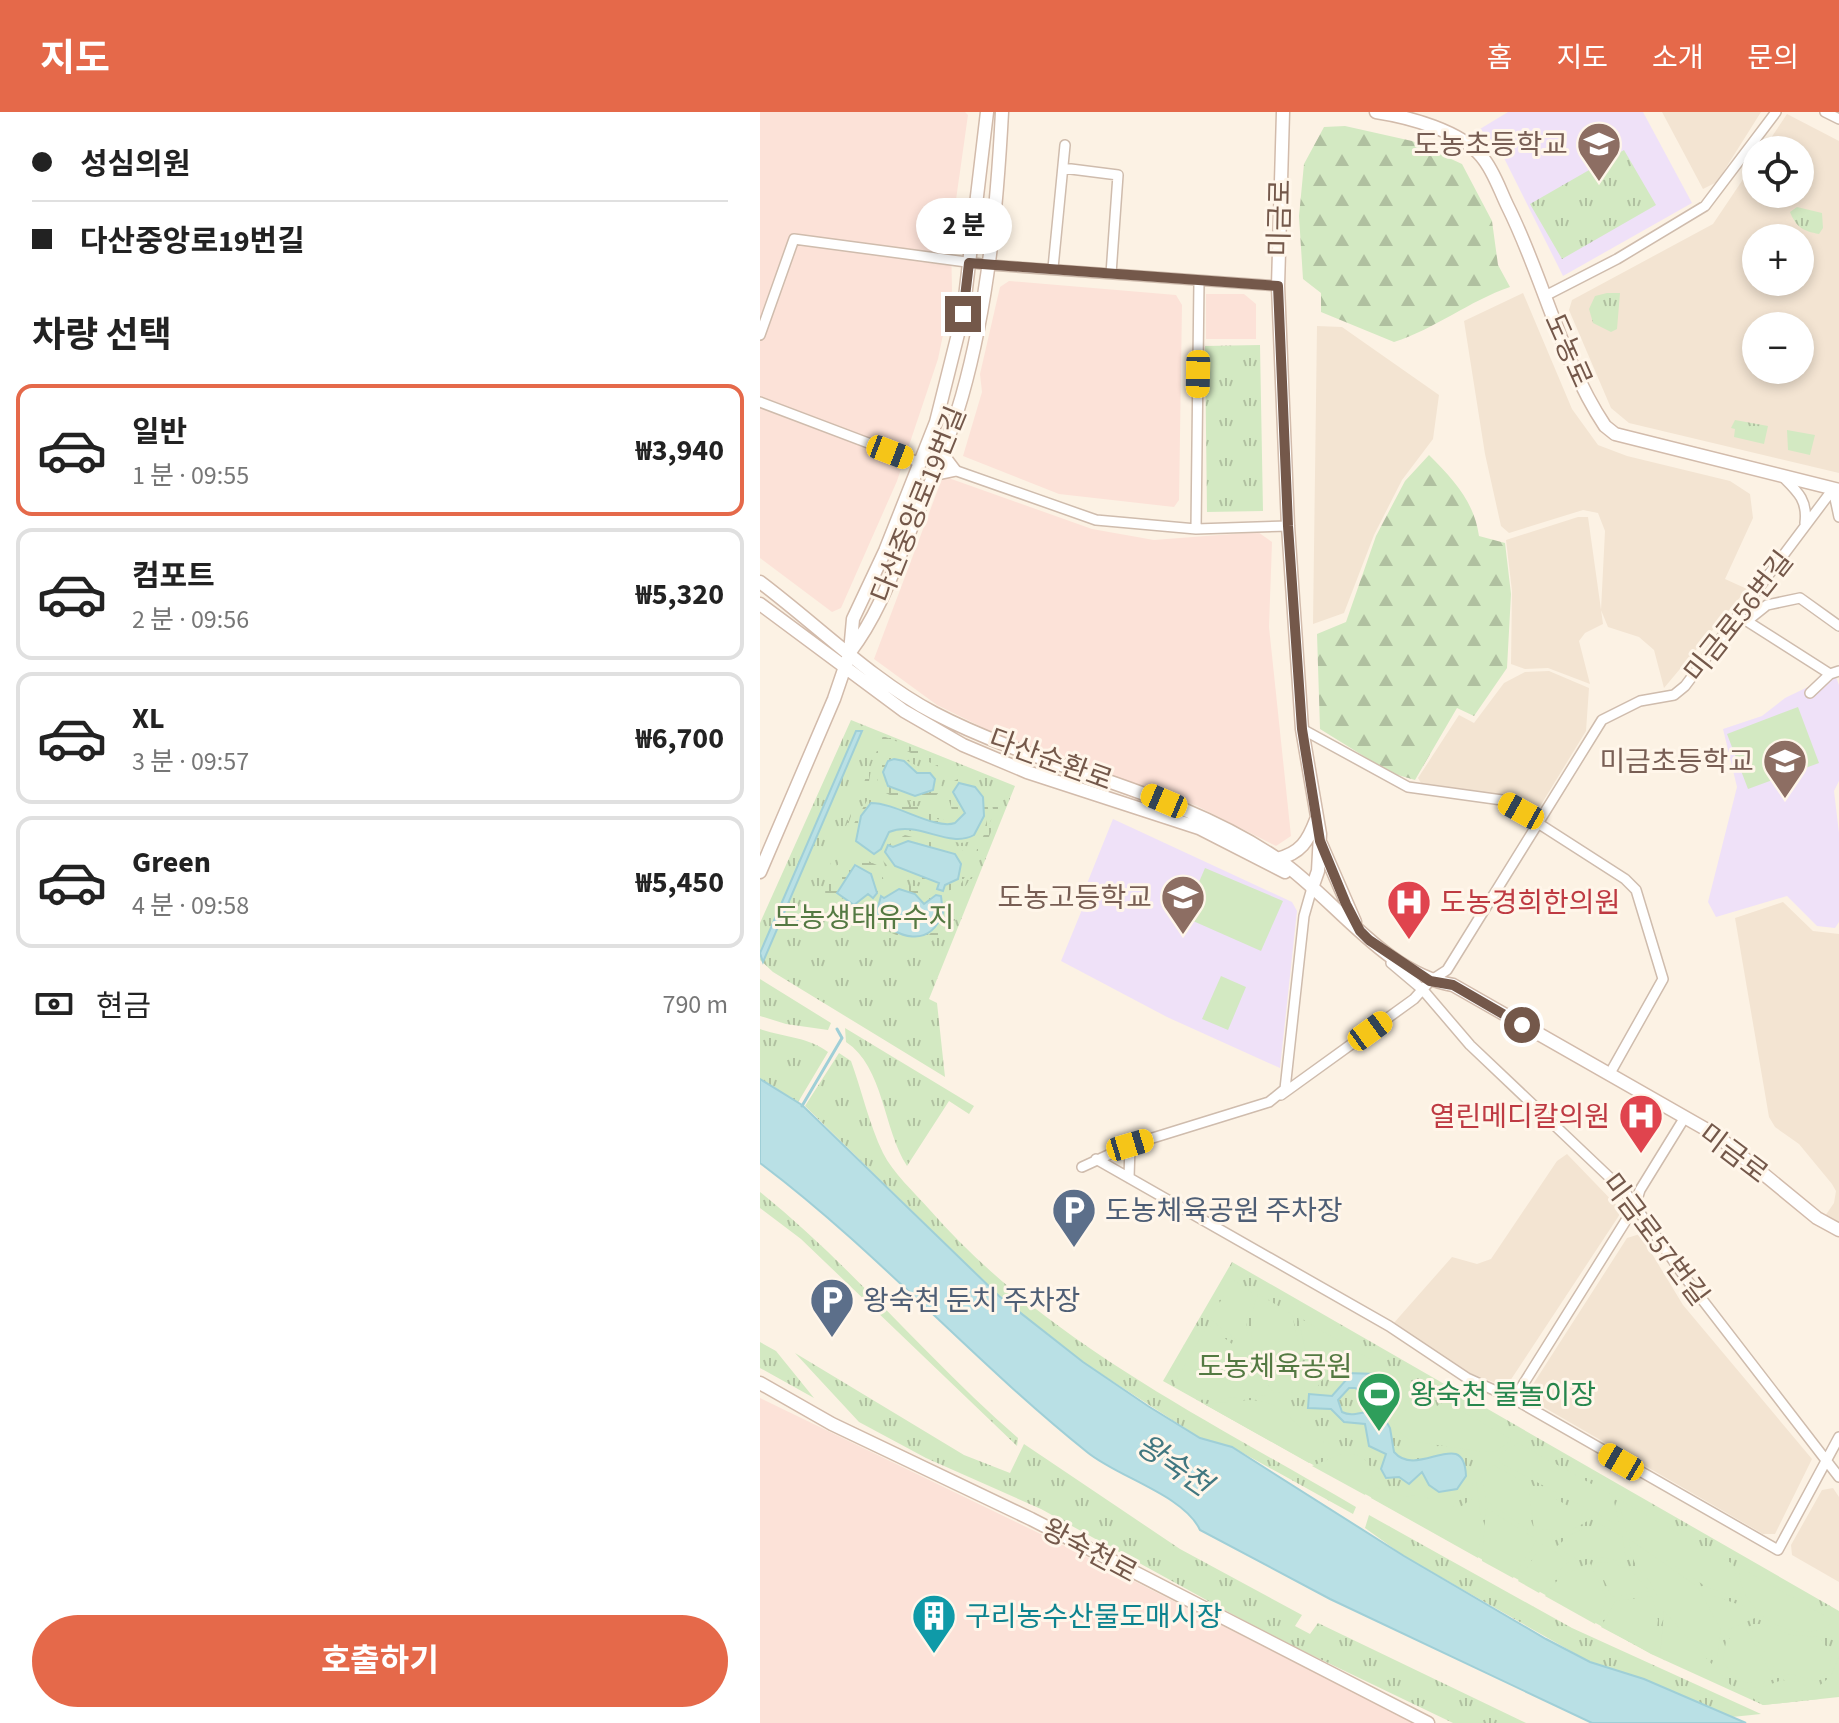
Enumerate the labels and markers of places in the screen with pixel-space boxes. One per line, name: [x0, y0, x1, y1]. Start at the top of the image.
school or university icon: 도농초등학교: [1575, 120, 1623, 183]
place label: 도농초등학교: [1413, 125, 1568, 165]
school or university icon: 미금초등학교: [1761, 737, 1809, 800]
place label: 미금초등학교: [1599, 742, 1754, 782]
school or university icon: 도농고등학교: [1159, 873, 1207, 936]
place label: 도농고등학교: [997, 878, 1152, 918]
hospital icon: 도농경희한의원: [1385, 878, 1433, 941]
place label: 도농경희한의원: [1440, 883, 1620, 923]
hospital icon: 열린메디칼의원: [1617, 1092, 1665, 1155]
place label: 열린메디칼의원: [1430, 1097, 1610, 1137]
parking icon: 도농체육공원 주차장: [1050, 1186, 1098, 1249]
place label: 도농체육공원 주차장: [1105, 1191, 1342, 1231]
parking icon: 왕숙천 둔치 주차장: [808, 1276, 856, 1339]
place label: 왕숙천 둔치 주차장: [863, 1281, 1080, 1321]
sports icon: 왕숙천 물놀이장: [1355, 1370, 1403, 1433]
place label: 왕숙천 물놀이장: [1410, 1375, 1596, 1415]
building icon: 구리농수산물도매시장: [910, 1592, 958, 1655]
place label: 구리농수산물도매시장: [965, 1597, 1223, 1637]

